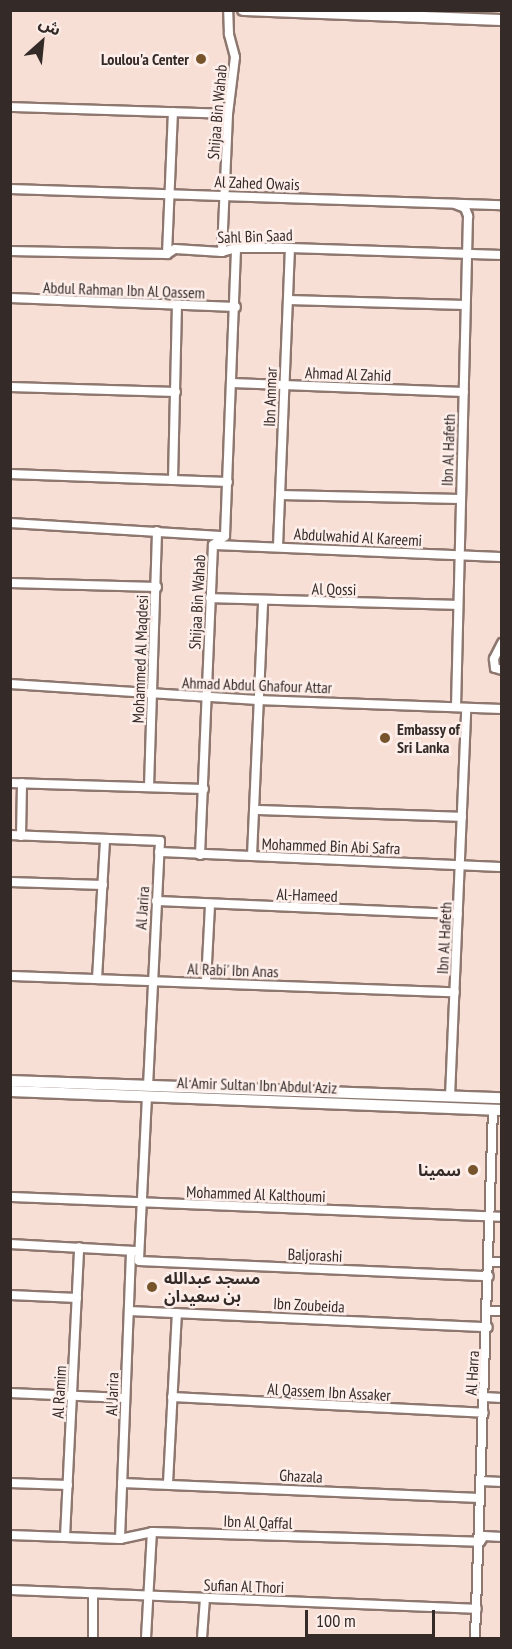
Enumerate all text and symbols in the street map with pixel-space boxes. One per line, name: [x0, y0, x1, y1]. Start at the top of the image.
north arrow: [12, 12, 72, 72]
text: ش: [36, 12, 64, 40]
place label: Loulou'a Center: [101, 49, 189, 69]
marker: Loulou'a Center: [194, 52, 208, 66]
street label: Shijaa Bin Wahab: [203, 64, 231, 160]
street label: Al Zahed Owais: [214, 172, 300, 194]
street label: Sahl Bin Saad: [217, 225, 293, 247]
street label: Abdul Rahman Ibn Al Qassem: [42, 278, 206, 302]
street label: Ahmad Al Zahid: [304, 363, 392, 385]
street label: Ibn Ammar: [259, 367, 281, 427]
street label: Ibn Al Hafeth: [437, 413, 459, 487]
street label: Abdulwahid Al Kareemi: [293, 524, 423, 550]
street label: Shijaa Bin Wahab: [185, 554, 209, 650]
street label: Al Qossi: [311, 579, 357, 599]
street label: Mohammed Al Maqdesi: [128, 594, 152, 724]
street label: Ahmad Abdul Ghafour Attar: [181, 673, 333, 697]
place label: Embassy of Sri Lanka: [397, 719, 460, 757]
marker: Embassy of Sri Lanka: [378, 731, 392, 745]
street label: Mohammed Bin Abi Safra: [261, 834, 401, 858]
street label: Al-Hameed: [276, 884, 338, 906]
street label: Al Jarira: [131, 886, 153, 930]
street label: Ibn Al Hafeth: [433, 901, 455, 975]
street label: Al Rabi' Ibn Anas: [186, 959, 280, 981]
street label: Al Amir Sultan Ibn Abdul Aziz: [176, 1073, 338, 1097]
place label: سمينا: [418, 1160, 461, 1180]
marker: سمينا: [466, 1163, 480, 1177]
street label: Mohammed Al Kalthoumi: [186, 1182, 326, 1206]
street label: Baljorashi: [287, 1244, 343, 1266]
place label: مسجد عبدالله بن سعيدان: [164, 1268, 260, 1306]
marker: مسجد عبدالله بن سعيدان: [145, 1280, 159, 1294]
street label: Ibn Zoubeida: [273, 1294, 345, 1316]
street label: Al Harra: [461, 1350, 483, 1396]
street label: Al Ramim: [48, 1365, 70, 1419]
street label: Al Jarira: [102, 1372, 122, 1416]
street label: Al Qassem Ibn Assaker: [267, 1379, 391, 1405]
street label: Ghazala: [279, 1465, 323, 1487]
street label: Ibn Al Qaffal: [223, 1511, 293, 1533]
street label: Sufian Al Thori: [203, 1575, 285, 1597]
scale bar: [308, 1598, 438, 1636]
text: 100 m: [316, 1609, 356, 1632]

